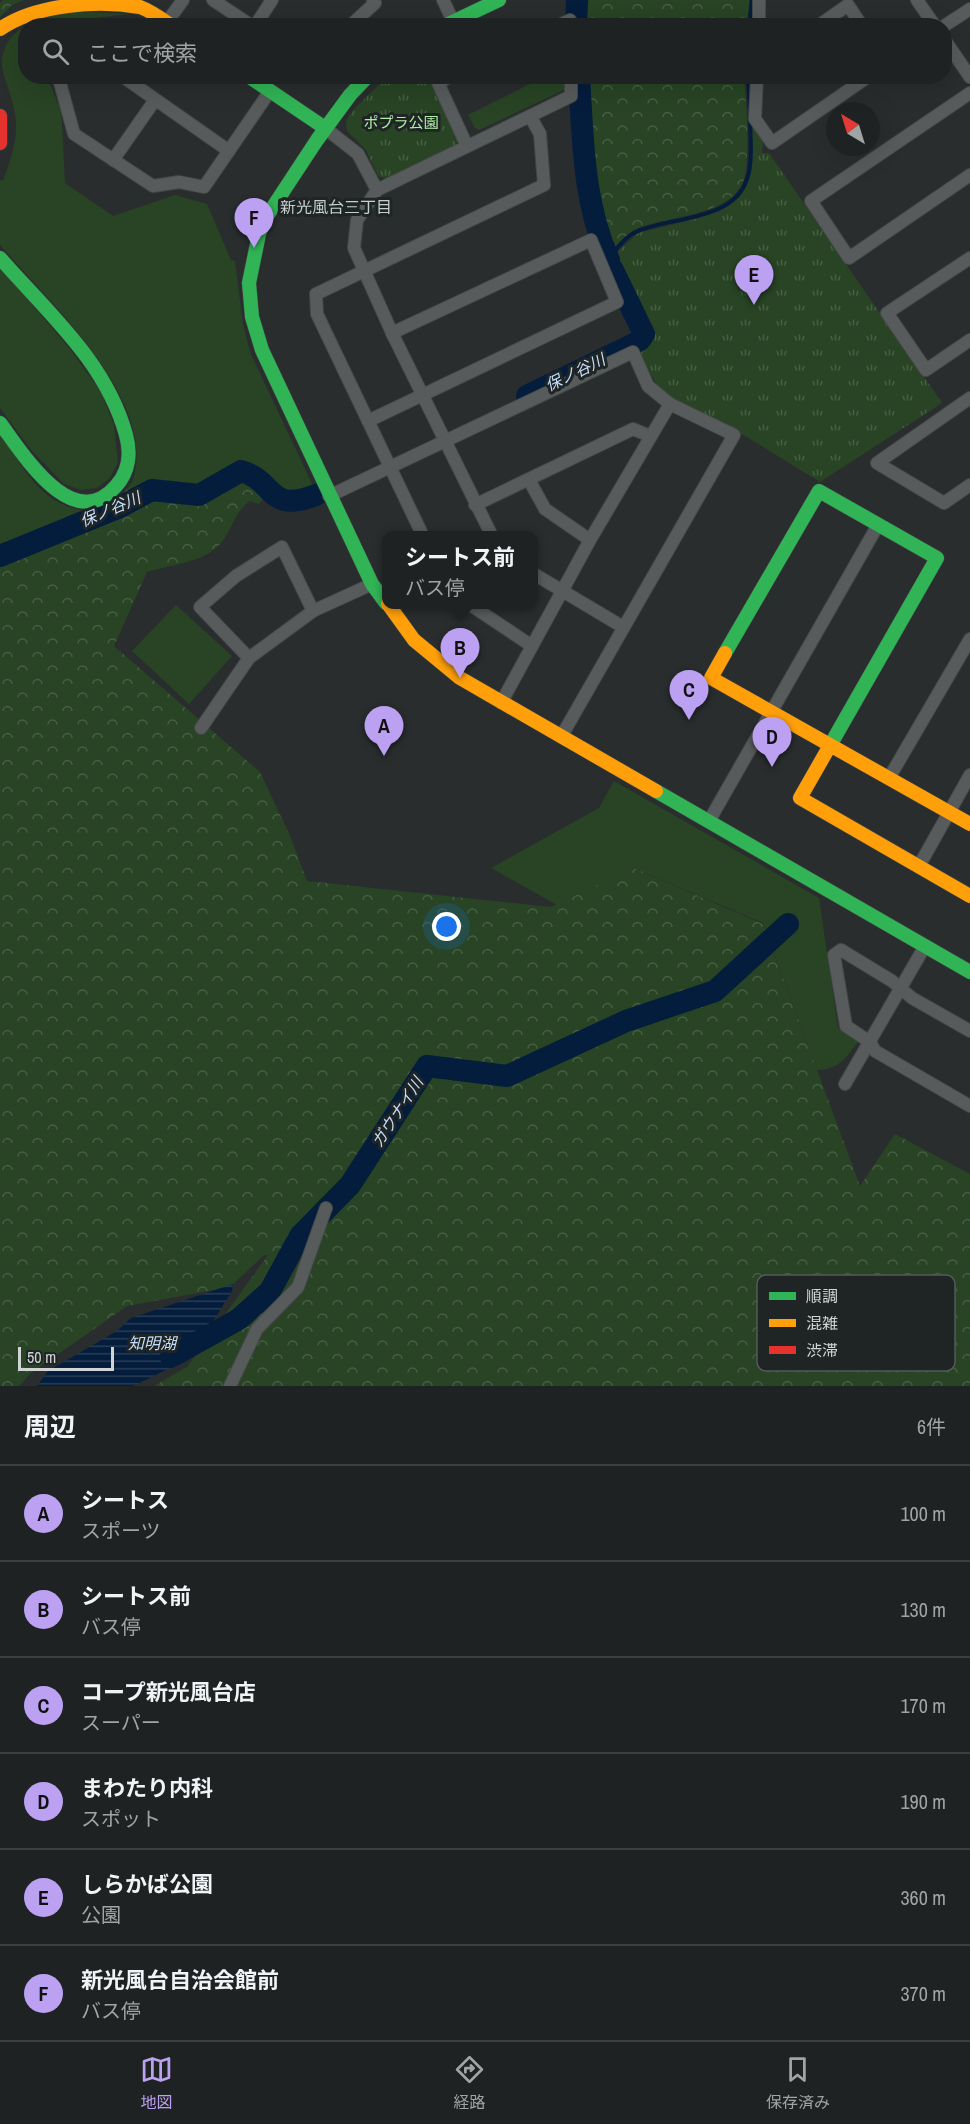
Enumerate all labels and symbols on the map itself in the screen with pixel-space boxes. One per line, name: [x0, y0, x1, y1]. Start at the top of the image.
north arrow: [826, 102, 880, 156]
park label: ポプラ公園: [363, 112, 439, 133]
district label: 新光風台三丁目: [280, 196, 392, 218]
pin: F: [234, 198, 274, 248]
pin: E: [734, 256, 774, 305]
water label: 保ノ谷川: [541, 347, 610, 396]
water label: 保ノ谷川: [76, 486, 146, 532]
pin: B: [440, 628, 480, 678]
pin: C: [670, 670, 708, 720]
pin: A: [364, 706, 404, 756]
pin: D: [752, 718, 792, 767]
your location: [432, 912, 461, 941]
water label: ガウナイ川: [366, 1071, 429, 1152]
legend: [757, 1275, 955, 1371]
text: 順調: [806, 1285, 838, 1307]
text: 混雑: [806, 1312, 838, 1334]
water label: 知明湖: [128, 1332, 179, 1354]
text: 渋滞: [806, 1339, 838, 1361]
scale bar: [18, 1344, 114, 1372]

